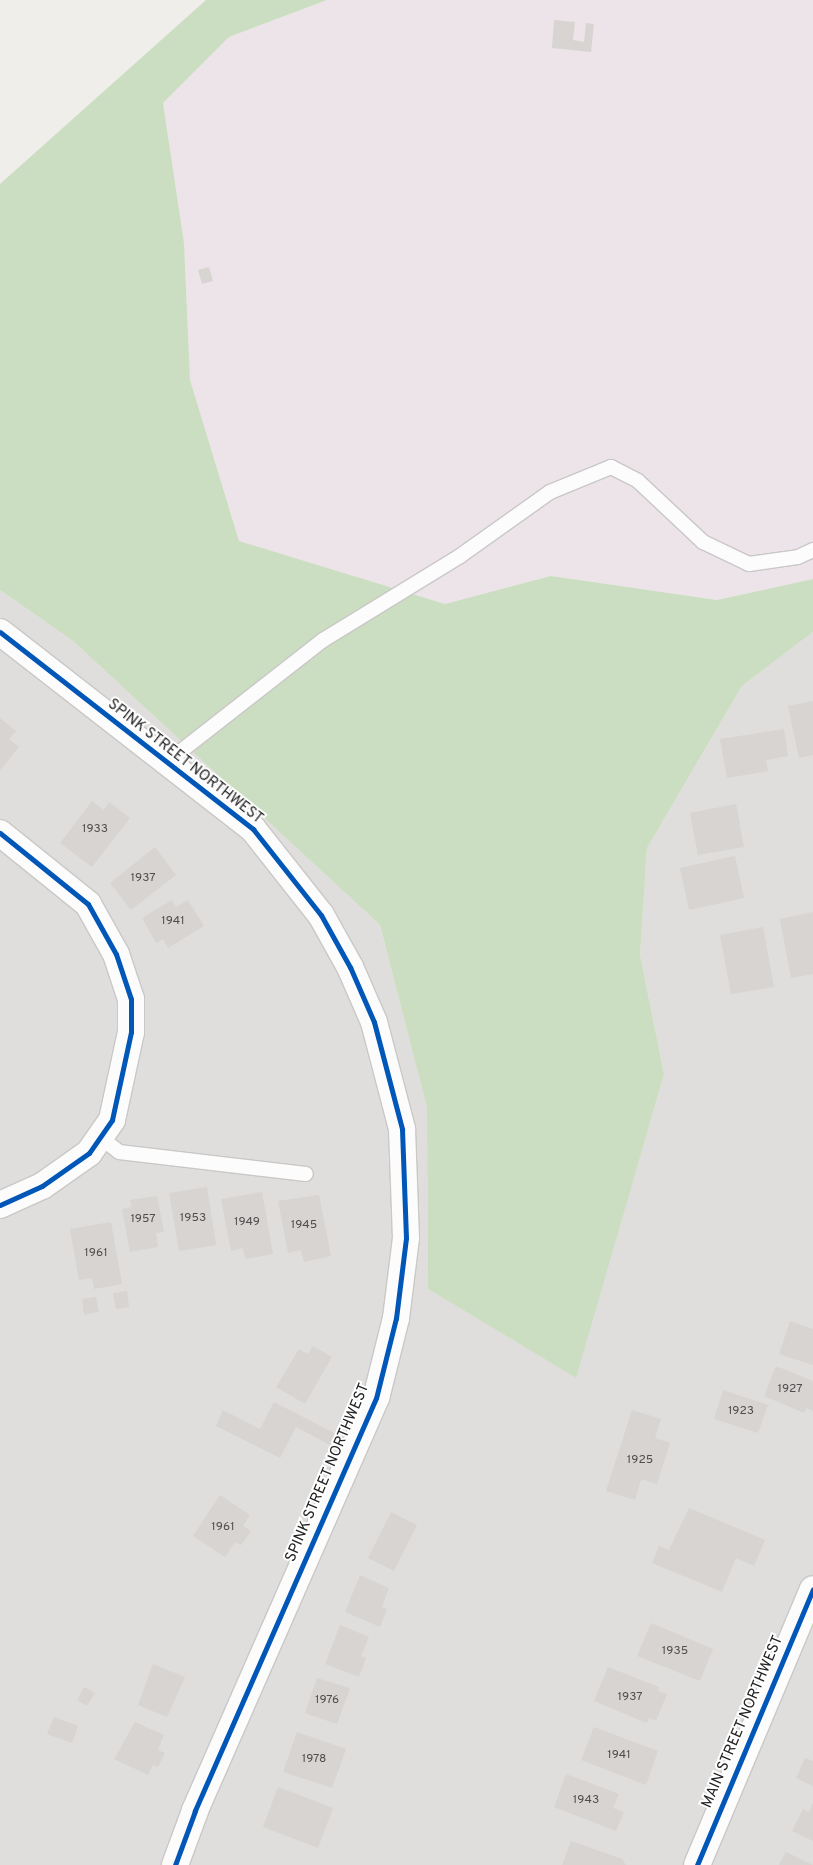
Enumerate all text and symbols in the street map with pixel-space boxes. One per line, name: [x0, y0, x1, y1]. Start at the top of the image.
street label: SPINK STREET NORTHWEST: [103, 696, 267, 828]
house number: 1933: [82, 823, 108, 837]
house number: 1937: [130, 872, 156, 886]
house number: 1941: [161, 915, 185, 929]
house number: 1953: [180, 1212, 206, 1226]
house number: 1957: [130, 1213, 156, 1227]
house number: 1949: [234, 1216, 260, 1230]
house number: 1945: [291, 1219, 317, 1233]
house number: 1961: [84, 1247, 108, 1261]
street label: SPINK STREET NORTHWEST: [282, 1381, 374, 1565]
house number: 1927: [777, 1383, 803, 1397]
house number: 1923: [728, 1405, 754, 1419]
house number: 1925: [627, 1454, 653, 1468]
house number: 1961: [211, 1521, 235, 1535]
street label: MAIN STREET NORTHWEST: [698, 1633, 788, 1811]
house number: 1935: [662, 1645, 688, 1659]
house number: 1937: [617, 1691, 643, 1705]
house number: 1976: [315, 1694, 339, 1708]
house number: 1941: [607, 1749, 631, 1763]
house number: 1978: [302, 1753, 326, 1767]
house number: 1943: [573, 1794, 599, 1808]

